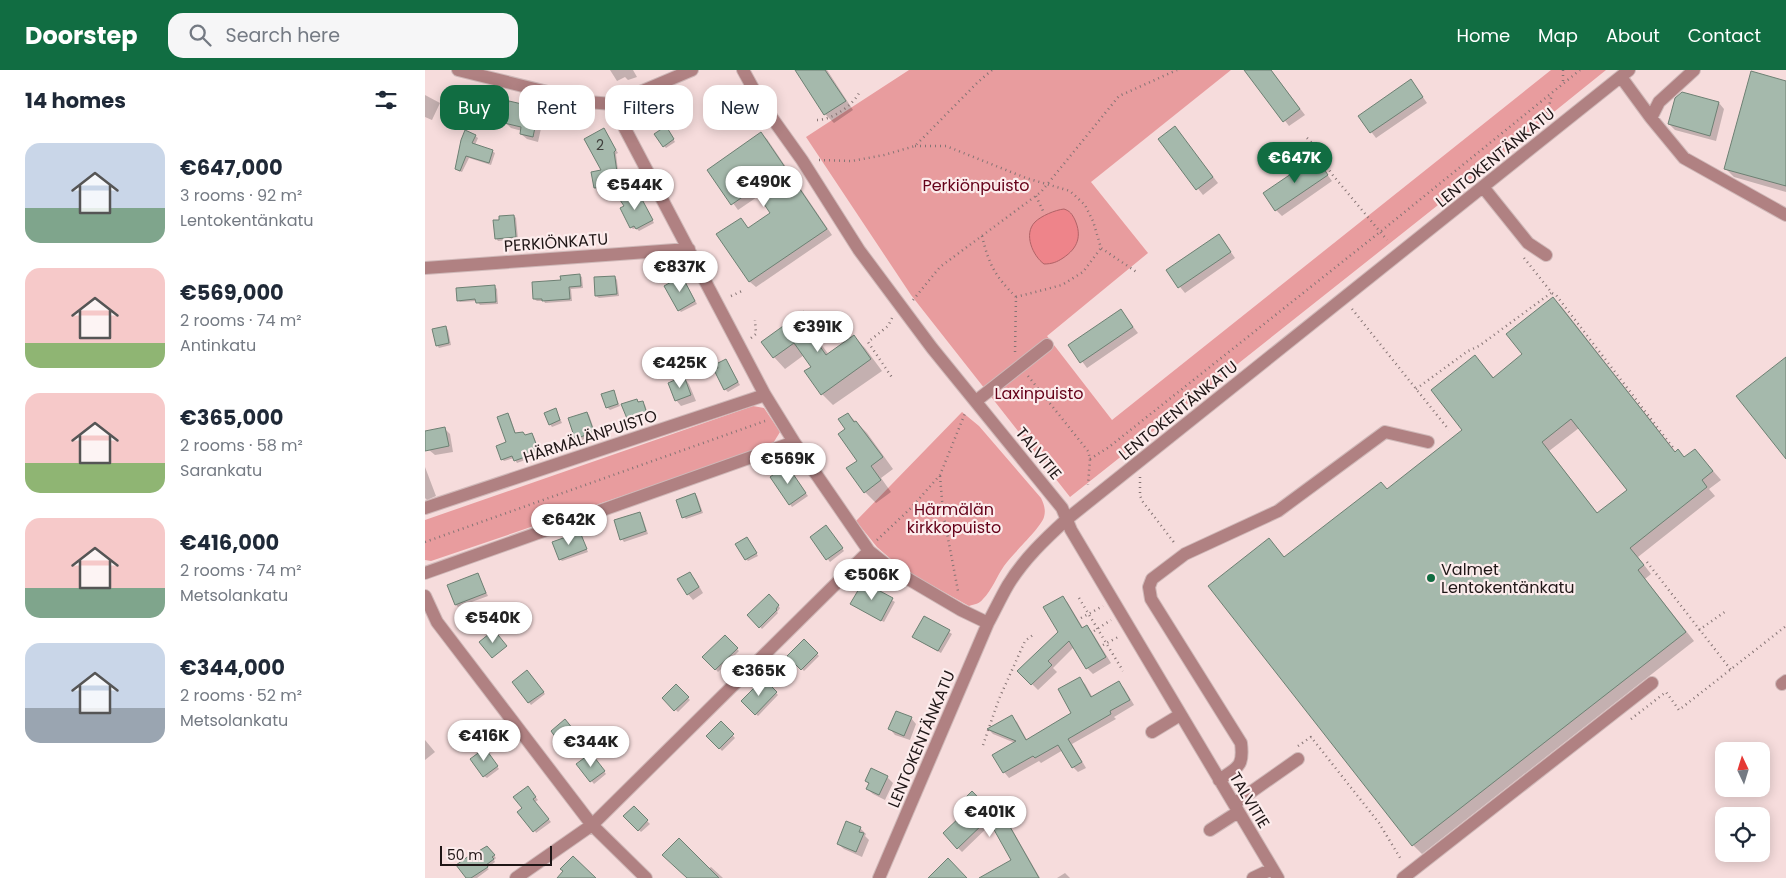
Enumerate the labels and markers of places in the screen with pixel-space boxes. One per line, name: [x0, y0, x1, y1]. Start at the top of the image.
pin: €647K: [1260, 142, 1330, 184]
pin: €490K: [729, 166, 799, 208]
pin: €544K: [600, 168, 670, 211]
pin: €837K: [645, 250, 715, 293]
pin: €391K: [783, 310, 853, 353]
pin: €425K: [645, 346, 715, 389]
pin: €569K: [753, 442, 823, 485]
pin: €642K: [534, 504, 604, 546]
pin: €506K: [837, 558, 907, 601]
place label: Valmet Lentokentänkatu: [1441, 558, 1575, 599]
marker: Valmet Lentokentänkatu: [1425, 572, 1437, 584]
pin: €540K: [458, 602, 528, 644]
pin: €365K: [724, 654, 794, 697]
pin: €416K: [449, 720, 519, 762]
pin: €344K: [556, 726, 626, 768]
pin: €401K: [955, 796, 1025, 838]

